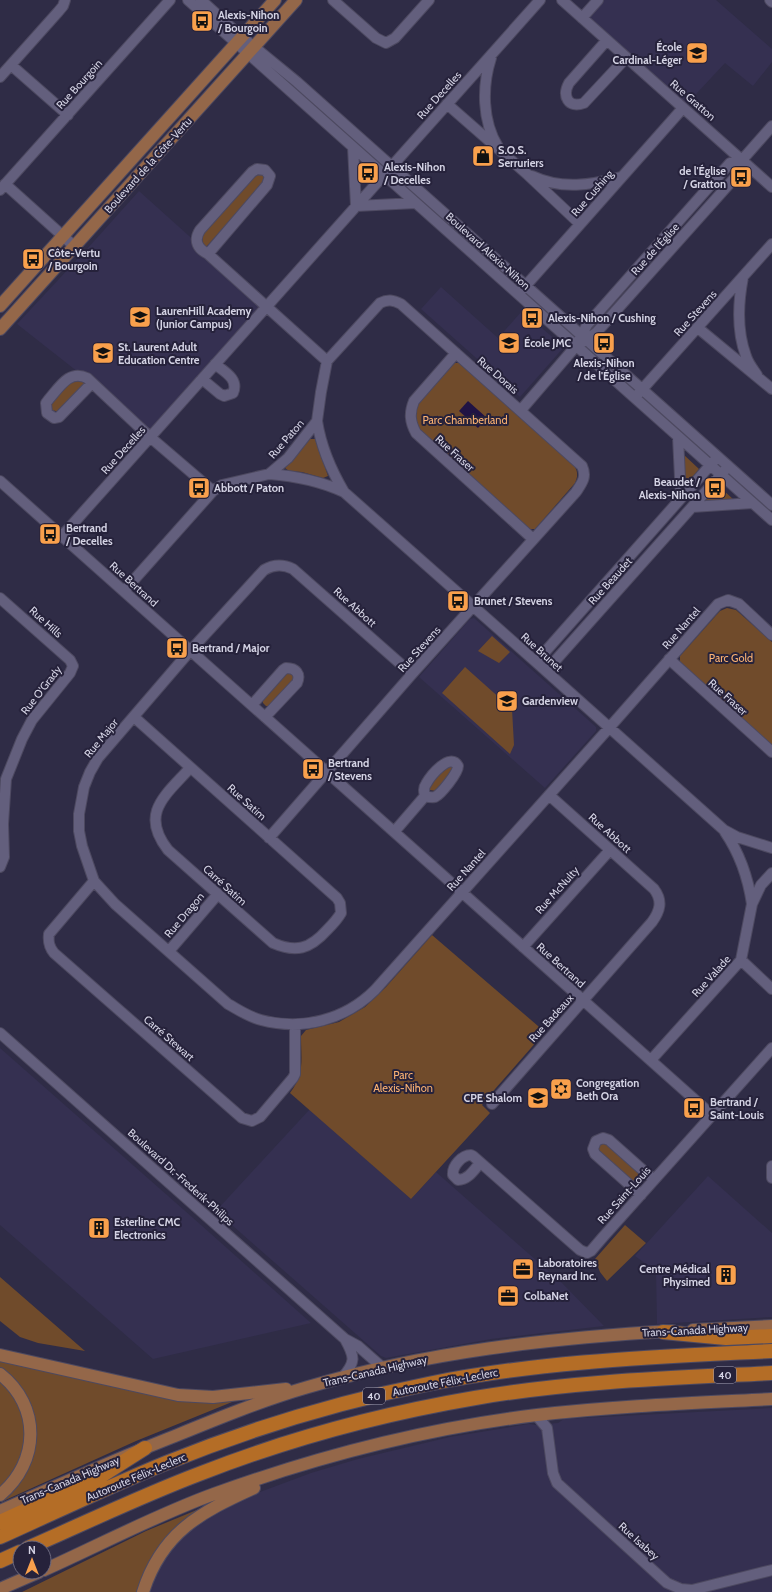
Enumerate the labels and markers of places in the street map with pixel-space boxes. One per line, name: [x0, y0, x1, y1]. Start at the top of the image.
bus stop icon: Alexis-Nihon / Bourgoin: [189, 8, 215, 34]
place label: Alexis-Nihon / Bourgoin: [217, 8, 279, 35]
place label: École Cardinal-Léger: [612, 40, 682, 67]
school or university icon: École Cardinal-Léger: [684, 40, 710, 66]
shop icon: S.O.S. Serruriers: [470, 143, 496, 169]
place label: S.O.S. Serruriers: [498, 143, 544, 170]
bus stop icon: Alexis-Nihon / Decelles: [355, 160, 381, 186]
place label: Alexis-Nihon / Decelles: [383, 160, 445, 187]
place label: de l'Église / Gratton: [679, 164, 726, 191]
bus stop icon: de l'Église / Gratton: [728, 164, 754, 190]
bus stop icon: Côte-Vertu / Bourgoin: [20, 246, 46, 272]
place label: Côte-Vertu / Bourgoin: [47, 246, 100, 273]
school or university icon: LaurenHill Academy (Junior Campus): [127, 304, 153, 330]
place label: LaurenHill Academy (Junior Campus): [156, 304, 251, 331]
bus stop icon: Alexis-Nihon / Cushing: [519, 305, 545, 331]
place label: Alexis-Nihon / Cushing: [548, 311, 656, 325]
school or university icon: École JMC: [496, 330, 522, 356]
bus stop icon: Alexis-Nihon / de l'Église: [591, 330, 617, 356]
place label: École JMC: [524, 336, 571, 350]
school or university icon: St. Laurent Adult Education Centre: [90, 340, 116, 366]
place label: St. Laurent Adult Education Centre: [118, 340, 200, 367]
place label: Alexis-Nihon / de l'Église: [573, 356, 635, 383]
bus stop icon: Abbott / Paton: [186, 475, 212, 501]
place label: Beaudet / Alexis-Nihon: [639, 475, 701, 502]
bus stop icon: Beaudet / Alexis-Nihon: [702, 475, 728, 501]
place label: Abbott / Paton: [214, 481, 284, 495]
bus stop icon: Bertrand / Decelles: [37, 521, 63, 547]
place label: Bertrand / Decelles: [65, 521, 113, 548]
bus stop icon: Brunet / Stevens: [445, 588, 471, 614]
place label: Brunet / Stevens: [474, 594, 553, 608]
bus stop icon: Bertrand / Major: [164, 635, 190, 661]
place label: Bertrand / Major: [192, 641, 270, 655]
school or university icon: Gardenview: [494, 688, 520, 714]
place label: Gardenview: [522, 694, 578, 708]
bus stop icon: Bertrand / Stevens: [300, 756, 326, 782]
place label: Bertrand / Stevens: [327, 756, 372, 783]
synagogue icon: Congregation Beth Ora: [548, 1076, 574, 1102]
place label: Congregation Beth Ora: [576, 1076, 639, 1103]
school or university icon: CPE Shalom: [525, 1085, 551, 1111]
place label: CPE Shalom: [464, 1091, 522, 1105]
bus stop icon: Bertrand / Saint-Louis: [681, 1095, 707, 1121]
place label: Bertrand / Saint-Louis: [710, 1095, 764, 1122]
building icon: Esterline CMC Electronics: [86, 1215, 112, 1241]
place label: Esterline CMC Electronics: [114, 1215, 181, 1242]
office icon: Laboratoires Reynard Inc.: [510, 1256, 536, 1282]
place label: Laboratoires Reynard Inc.: [538, 1256, 597, 1283]
place label: Centre Médical Physimed: [639, 1262, 710, 1289]
building icon: Centre Médical Physimed: [713, 1262, 739, 1288]
office icon: ColbaNet: [495, 1283, 521, 1309]
place label: ColbaNet: [524, 1289, 569, 1303]

